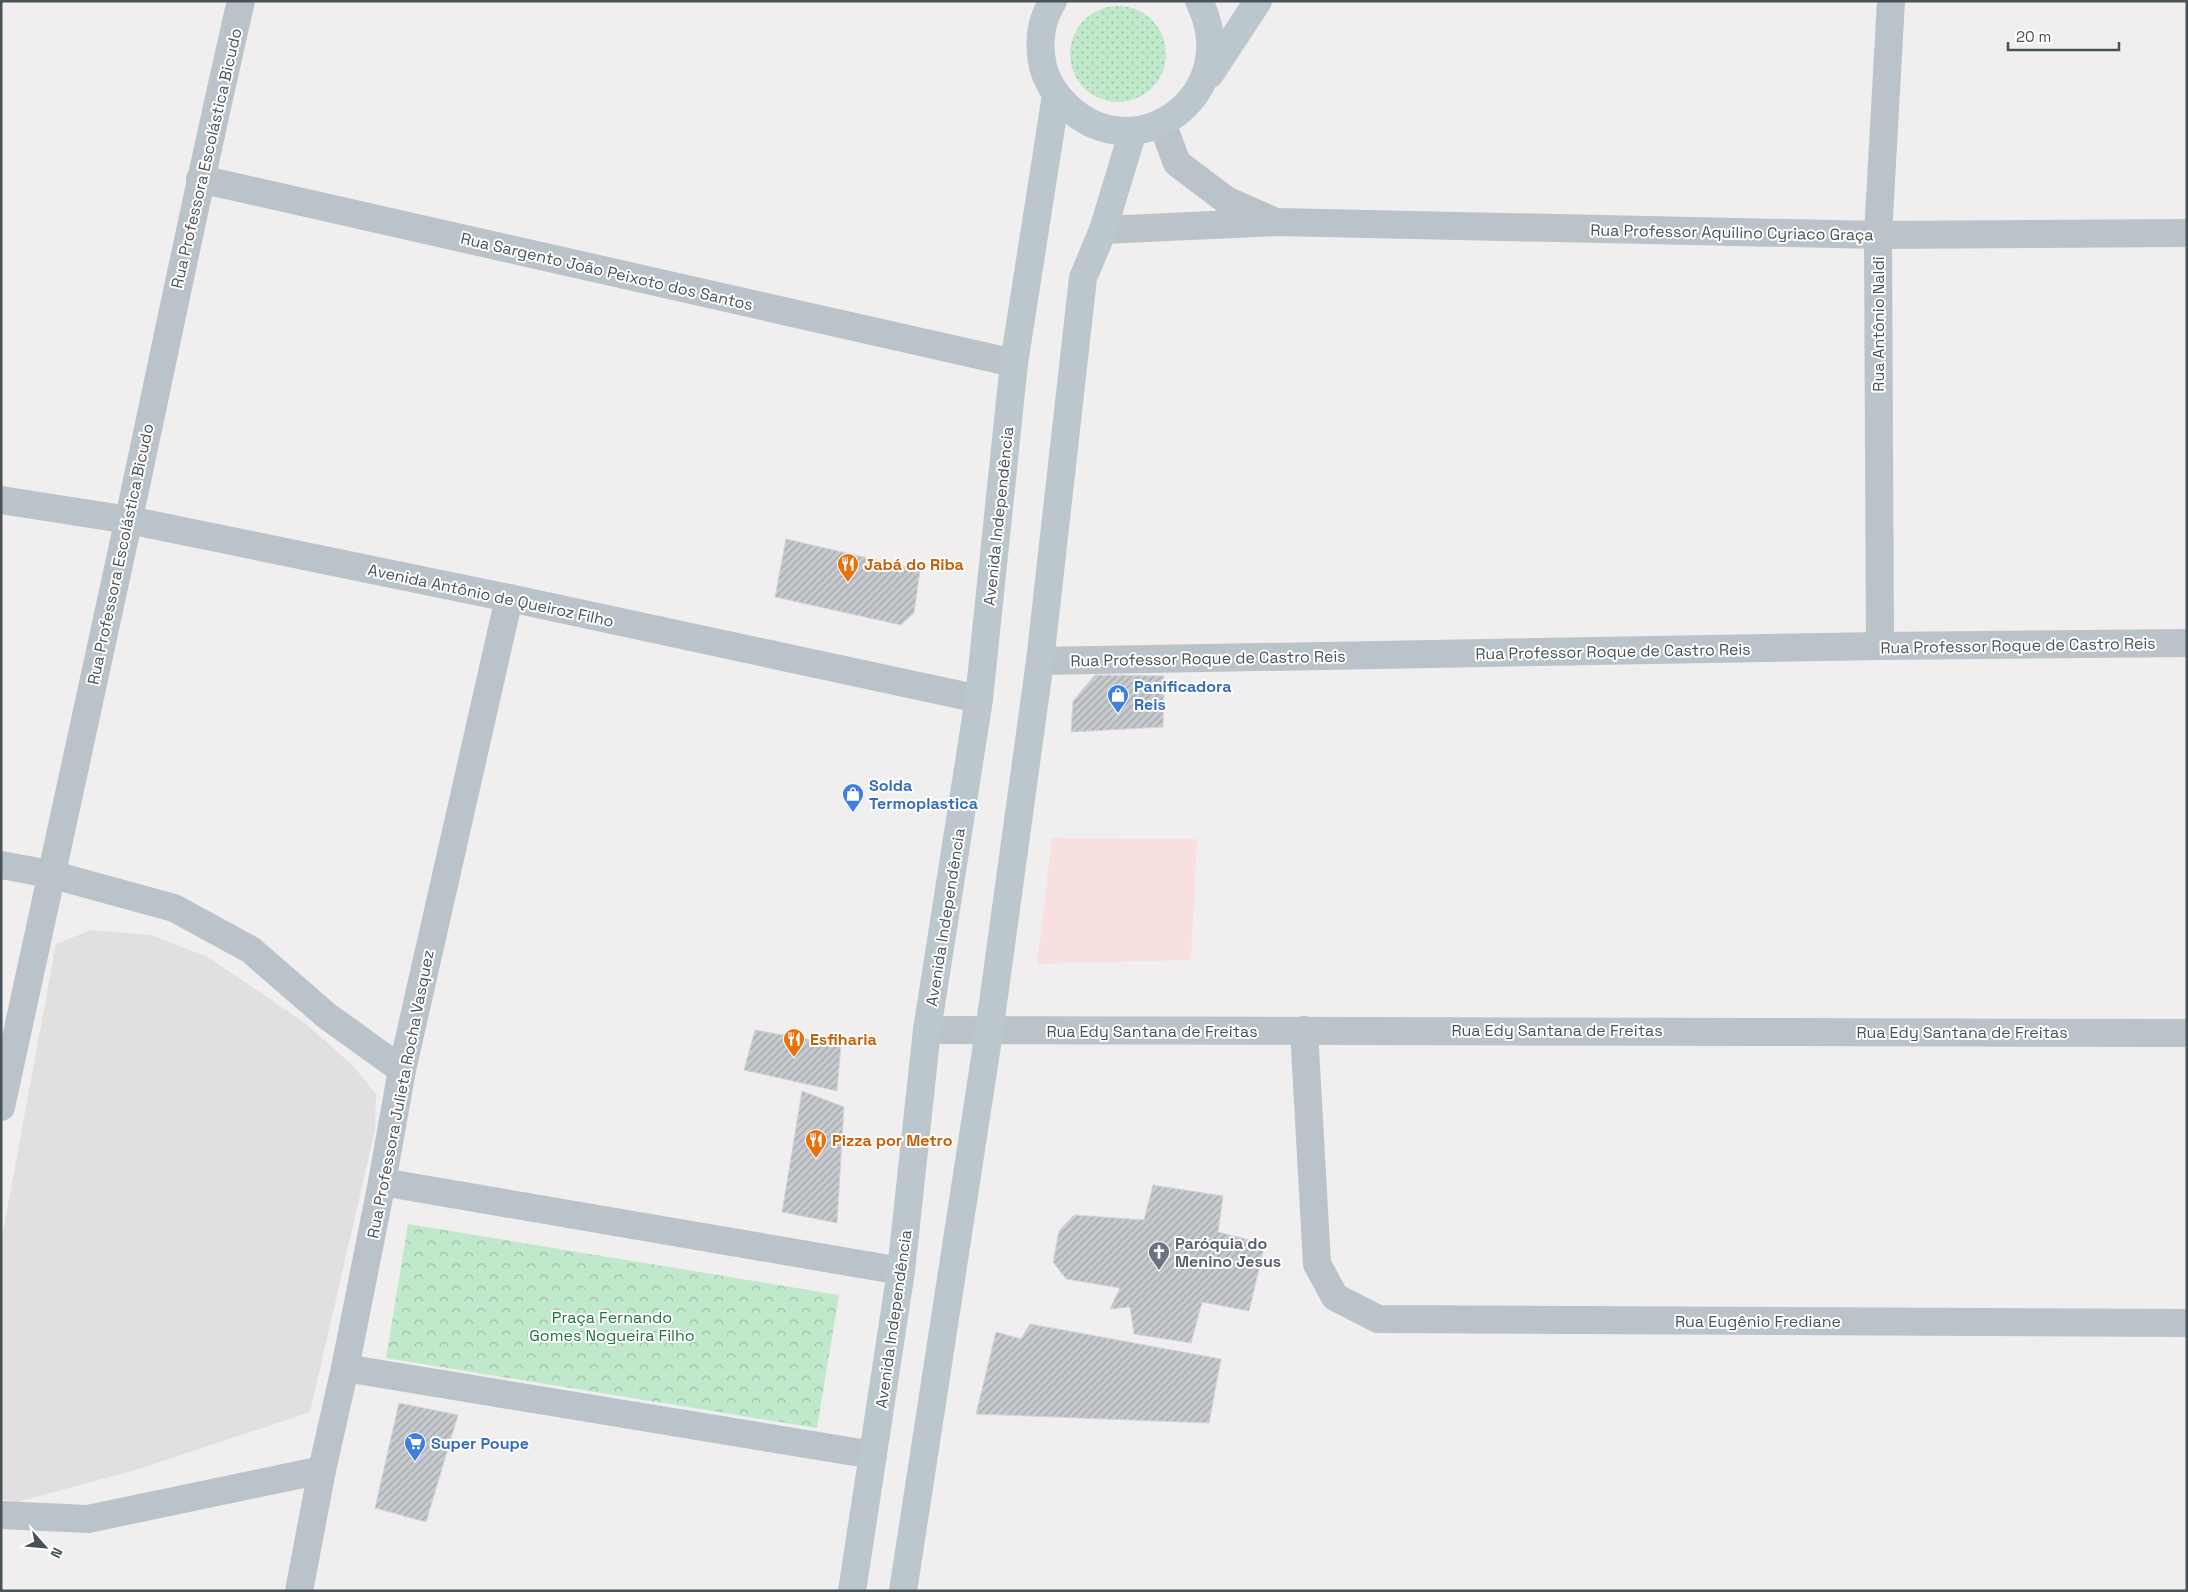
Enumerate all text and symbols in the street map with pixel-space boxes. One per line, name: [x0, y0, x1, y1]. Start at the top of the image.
scale bar: [2008, 20, 2119, 52]
street label: Rua Professora Escolástica Bicudo: [166, 26, 247, 290]
text: 20 m: [2016, 27, 2051, 46]
street label: Rua Professor Aquilino Cyriaco Graça: [1590, 220, 1874, 245]
street label: Rua Sargento João Peixoto dos Santos: [459, 228, 755, 315]
street label: Rua Antônio Naldi: [1868, 256, 1889, 392]
street label: Rua Professora Escolástica Bicudo: [83, 422, 158, 687]
street label: Avenida Independência: [979, 425, 1018, 607]
restaurant icon: Jabá do Riba: [836, 552, 860, 583]
place label: Jabá do Riba: [864, 554, 964, 575]
street label: Avenida Antônio de Queiroz Filho: [366, 559, 616, 632]
street label: Rua Professor Roque de Castro Reis: [1880, 633, 2156, 658]
street label: Rua Professor Roque de Castro Reis: [1475, 639, 1751, 664]
street label: Rua Professor Roque de Castro Reis: [1070, 646, 1346, 671]
place label: Panificadora Reis: [1134, 676, 1232, 715]
shop icon: Panificadora Reis: [1106, 683, 1130, 714]
place label: Solda Termoplastica: [869, 775, 978, 814]
shop icon: Solda Termoplastica: [841, 782, 865, 813]
street label: Avenida Independência: [921, 826, 970, 1008]
street label: Rua Professora Julieta Rocha Vasquez: [362, 948, 439, 1240]
street label: Rua Edy Santana de Freitas: [1451, 1020, 1663, 1041]
street label: Rua Edy Santana de Freitas: [1046, 1021, 1258, 1042]
street label: Rua Edy Santana de Freitas: [1856, 1022, 2068, 1043]
restaurant icon: Esfiharia: [782, 1027, 806, 1058]
place label: Esfiharia: [810, 1029, 877, 1050]
restaurant icon: Pizza por Metro: [804, 1128, 828, 1159]
place label: Pizza por Metro: [832, 1130, 953, 1151]
street label: Avenida Independência: [871, 1228, 916, 1410]
place label: Paróquia do Menino Jesus: [1175, 1233, 1281, 1272]
church icon: Paróquia do Menino Jesus: [1147, 1240, 1171, 1271]
park label: Praça Fernando Gomes Nogueira Filho: [529, 1307, 695, 1346]
street label: Rua Eugênio Frediane: [1675, 1311, 1841, 1332]
supermarket icon: Super Poupe: [403, 1431, 427, 1462]
place label: Super Poupe: [431, 1433, 529, 1454]
north arrow: [20, 1522, 70, 1572]
text: N: [46, 1545, 67, 1561]

